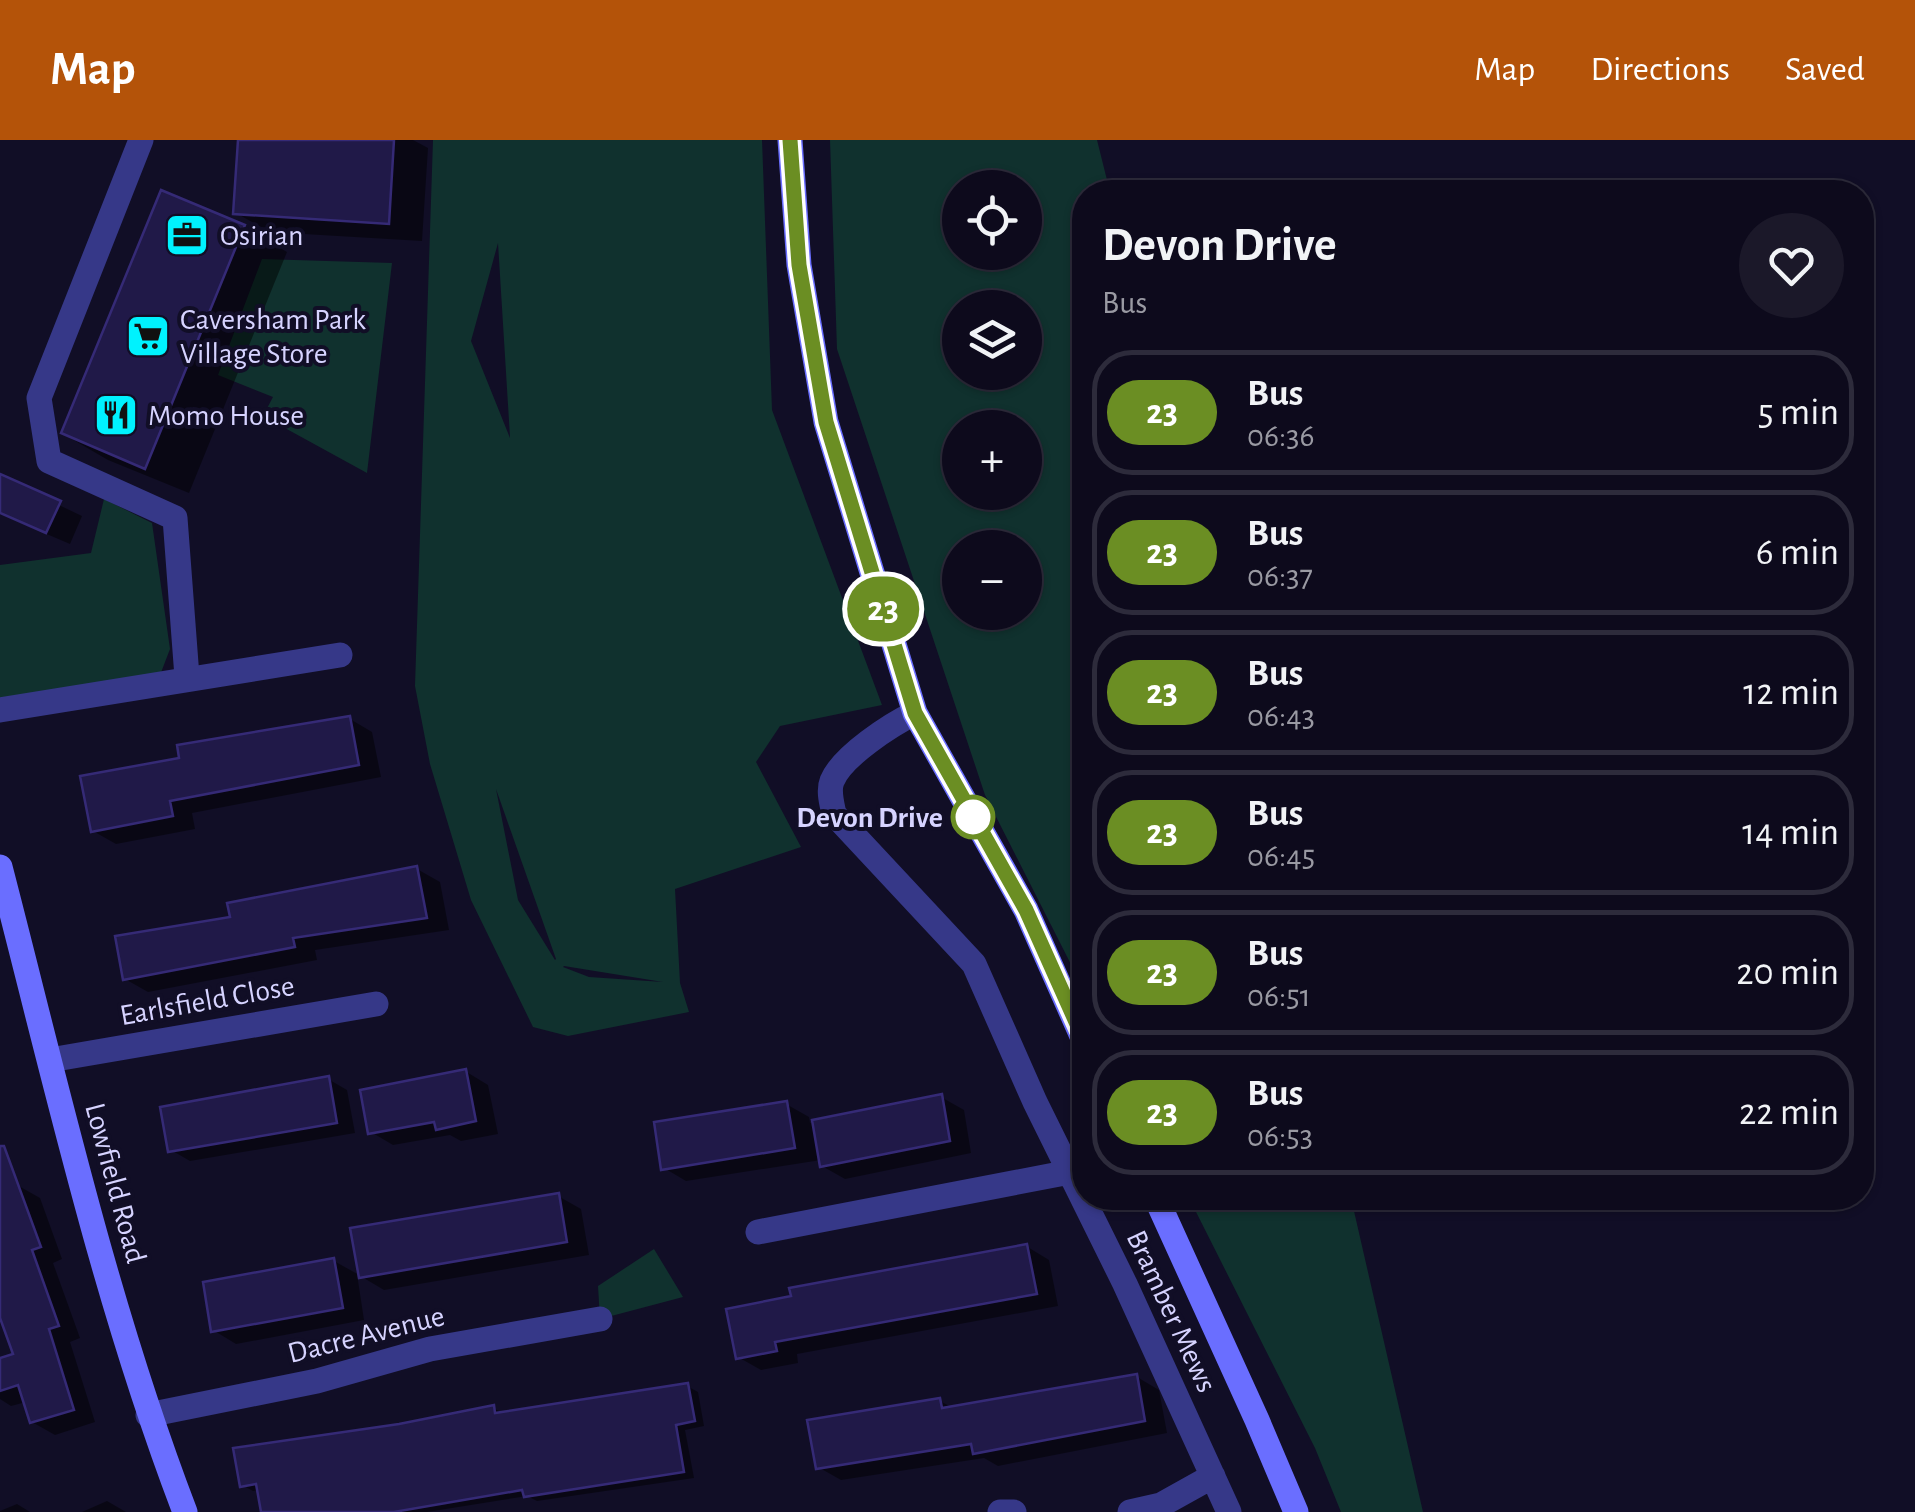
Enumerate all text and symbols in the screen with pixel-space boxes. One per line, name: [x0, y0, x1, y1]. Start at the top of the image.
text: Map: [50, 46, 136, 94]
text: Map: [1474, 52, 1535, 87]
text: Directions: [1590, 52, 1730, 87]
text: Saved: [1785, 52, 1865, 87]
map controls: [942, 170, 1042, 630]
button: locate: [942, 170, 1042, 270]
office icon: Osirian: [164, 212, 210, 258]
button: heart: [1739, 213, 1844, 318]
place label: Osirian: [220, 221, 303, 251]
text: Devon Drive: [1102, 222, 1337, 270]
text: Bus: [1102, 287, 1147, 319]
button: layers: [942, 290, 1042, 390]
place label: Caversham Park Village Store: [180, 305, 366, 369]
supermarket icon: Caversham Park Village Store: [125, 313, 171, 359]
text: Bus: [1247, 375, 1303, 413]
restaurant icon: Momo House: [93, 392, 139, 438]
text: 5 min: [1758, 394, 1839, 432]
text: 23: [1146, 395, 1178, 430]
place label: Momo House: [148, 401, 304, 431]
button: +: [942, 410, 1042, 510]
text: 06:36: [1247, 420, 1315, 452]
text: Bus: [1247, 515, 1303, 553]
button: −: [942, 530, 1042, 630]
text: 6 min: [1756, 534, 1839, 572]
text: 23: [1146, 535, 1178, 570]
text: 06:37: [1247, 560, 1313, 592]
line badge: 23: [838, 576, 928, 642]
text: 23: [867, 592, 899, 627]
text: Bus: [1247, 655, 1303, 693]
text: 12 min: [1743, 674, 1839, 712]
text: 23: [1146, 675, 1178, 710]
text: 06:43: [1247, 700, 1315, 732]
text: Bus: [1247, 795, 1303, 833]
marker: Devon Drive: [952, 796, 994, 838]
place label: Devon Drive: [796, 803, 943, 833]
text: 14 min: [1742, 814, 1839, 852]
text: 23: [1146, 815, 1178, 850]
text: 06:45: [1247, 840, 1315, 872]
text: Bus: [1247, 935, 1303, 973]
text: 20 min: [1736, 954, 1839, 992]
text: 23: [1146, 955, 1178, 990]
street label: Earlsfield Close: [118, 971, 297, 1031]
text: 06:51: [1247, 980, 1311, 1012]
text: Bus: [1247, 1075, 1303, 1113]
text: 22 min: [1739, 1094, 1839, 1132]
text: 23: [1146, 1095, 1178, 1130]
street label: Lowfield Road: [79, 1100, 151, 1267]
text: 06:53: [1247, 1120, 1313, 1152]
street label: Bramber Mews: [1121, 1226, 1222, 1397]
street label: Dacre Avenue: [285, 1301, 448, 1369]

